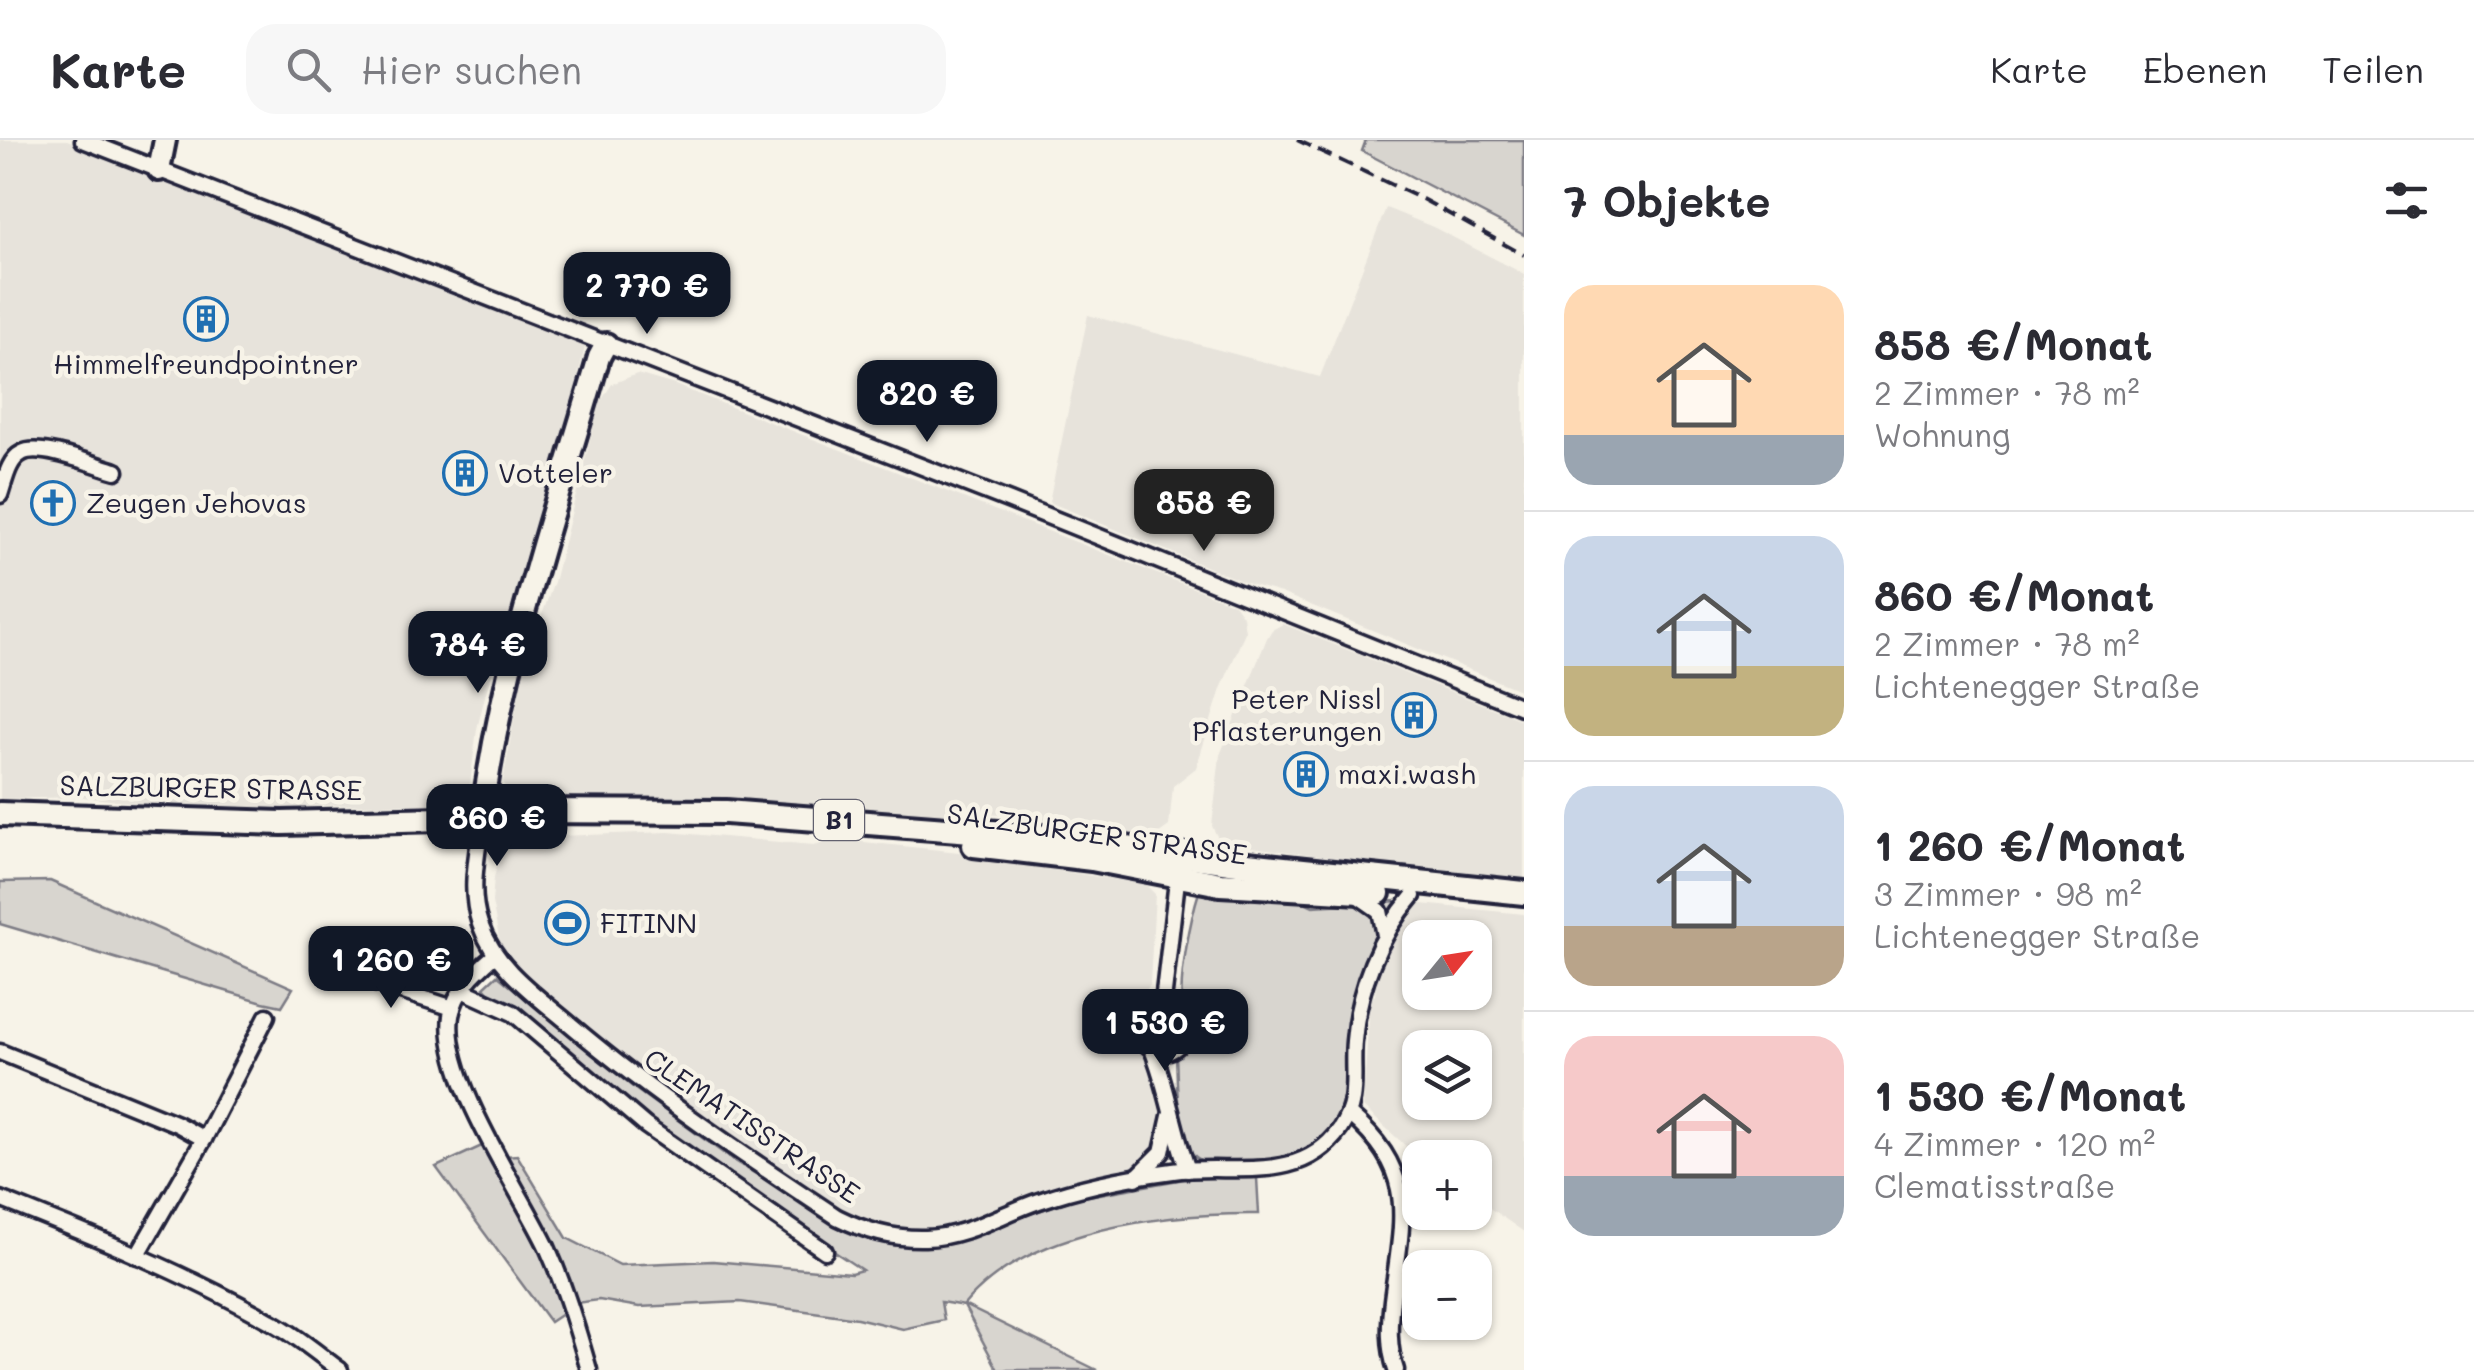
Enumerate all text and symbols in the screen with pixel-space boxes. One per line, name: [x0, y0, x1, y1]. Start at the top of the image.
search box: [246, 24, 946, 114]
text: Karte: [50, 38, 186, 100]
icon: search: [281, 42, 336, 97]
text: Hier suchen: [361, 44, 582, 94]
text: Karte: [1990, 46, 2088, 92]
text: Ebenen: [2143, 46, 2267, 92]
text: Teilen: [2322, 46, 2424, 92]
text: 7 Objekte: [1564, 173, 1770, 228]
icon: filters: [2379, 173, 2434, 228]
pin: 2 770 €: [555, 252, 739, 337]
text: 2 770 €: [585, 263, 709, 305]
building icon: Himmelfreundpointner: [183, 296, 229, 342]
text: 858 €/Monat: [1874, 316, 2152, 371]
icon: home: [1644, 325, 1764, 445]
place label: Himmelfreundpointner: [53, 345, 359, 381]
pin: 820 €: [857, 360, 997, 445]
text: 820 €: [879, 371, 975, 413]
text: 2 Zimmer · 78 m²: [1874, 371, 2140, 413]
text: Wohnung: [1874, 413, 2011, 455]
building icon: Votteler: [442, 450, 488, 496]
place label: Votteler: [498, 454, 613, 490]
pin: 858 €: [1134, 469, 1274, 554]
church icon: Zeugen Jehovas: [30, 480, 76, 526]
text: 858 €: [1156, 480, 1252, 522]
place label: Zeugen Jehovas: [86, 484, 307, 520]
text: 860 €/Monat: [1874, 567, 2154, 622]
icon: home: [1644, 576, 1764, 696]
pin: 784 €: [408, 611, 548, 696]
text: 784 €: [430, 622, 526, 664]
text: 2 Zimmer · 78 m²: [1874, 622, 2140, 664]
text: Lichtenegger Straße: [1874, 664, 2200, 706]
place label: Peter Nissl Pflasterungen: [1192, 680, 1382, 748]
building icon: Peter Nissl Pflasterungen: [1391, 692, 1437, 738]
building icon: maxi.wash: [1283, 751, 1329, 797]
place label: maxi.wash: [1338, 755, 1476, 791]
street label: SALZBURGER STRASSE: [59, 766, 363, 808]
pin: 860 €: [427, 784, 567, 869]
street label: SALZBURGER STRASSE: [945, 794, 1250, 872]
text: 860 €: [448, 795, 546, 837]
road number: B1: [814, 800, 864, 840]
text: 1 260 €/Monat: [1874, 817, 2185, 872]
icon: home: [1644, 826, 1764, 946]
text: 3 Zimmer · 98 m²: [1874, 872, 2142, 914]
sports icon: FITINN: [544, 900, 590, 946]
place label: FITINN: [600, 904, 697, 940]
text: Lichtenegger Straße: [1874, 914, 2200, 956]
north arrow: [1402, 920, 1492, 1010]
map controls: [1402, 920, 1492, 1340]
pin: 1 260 €: [299, 926, 483, 1011]
text: 1 260 €: [331, 937, 452, 979]
pin: 1 530 €: [1073, 989, 1257, 1074]
text: 1 530 €: [1104, 1000, 1226, 1042]
button: layers: [1402, 1030, 1492, 1120]
street label: CLEMATISSTRASSE: [638, 1040, 867, 1211]
text: 1 530 €/Monat: [1874, 1067, 2186, 1122]
icon: home: [1644, 1076, 1764, 1196]
text: 4 Zimmer · 120 m²: [1874, 1122, 2155, 1164]
button: +: [1402, 1140, 1492, 1230]
text: Clematisstraße: [1874, 1164, 2115, 1206]
button: −: [1402, 1250, 1492, 1340]

